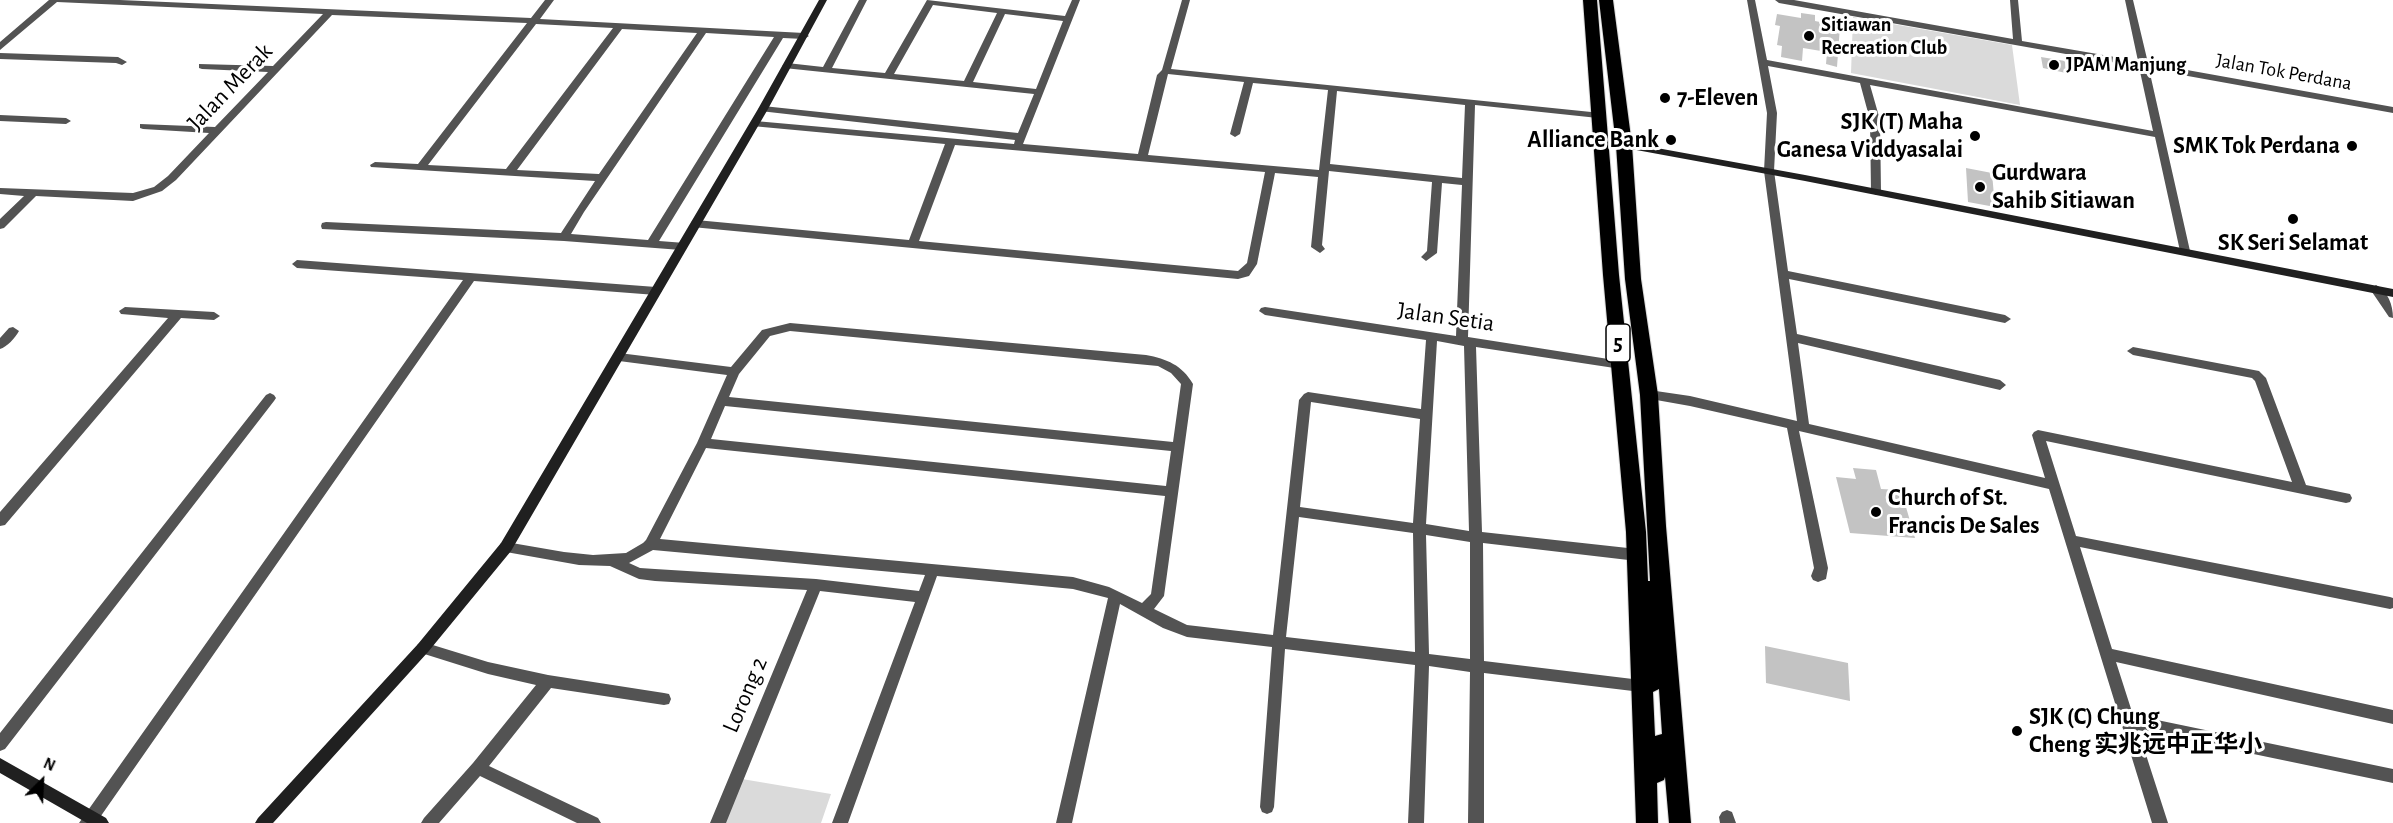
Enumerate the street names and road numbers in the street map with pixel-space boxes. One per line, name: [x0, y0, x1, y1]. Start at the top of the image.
street label: Jalan Merak: [181, 37, 279, 137]
street label: Jalan Tok Perdana: [2214, 48, 2354, 96]
street label: Jalan Setia: [1396, 296, 1496, 338]
road number: 5: [1606, 324, 1630, 362]
street label: Lorong 2: [716, 653, 774, 737]

